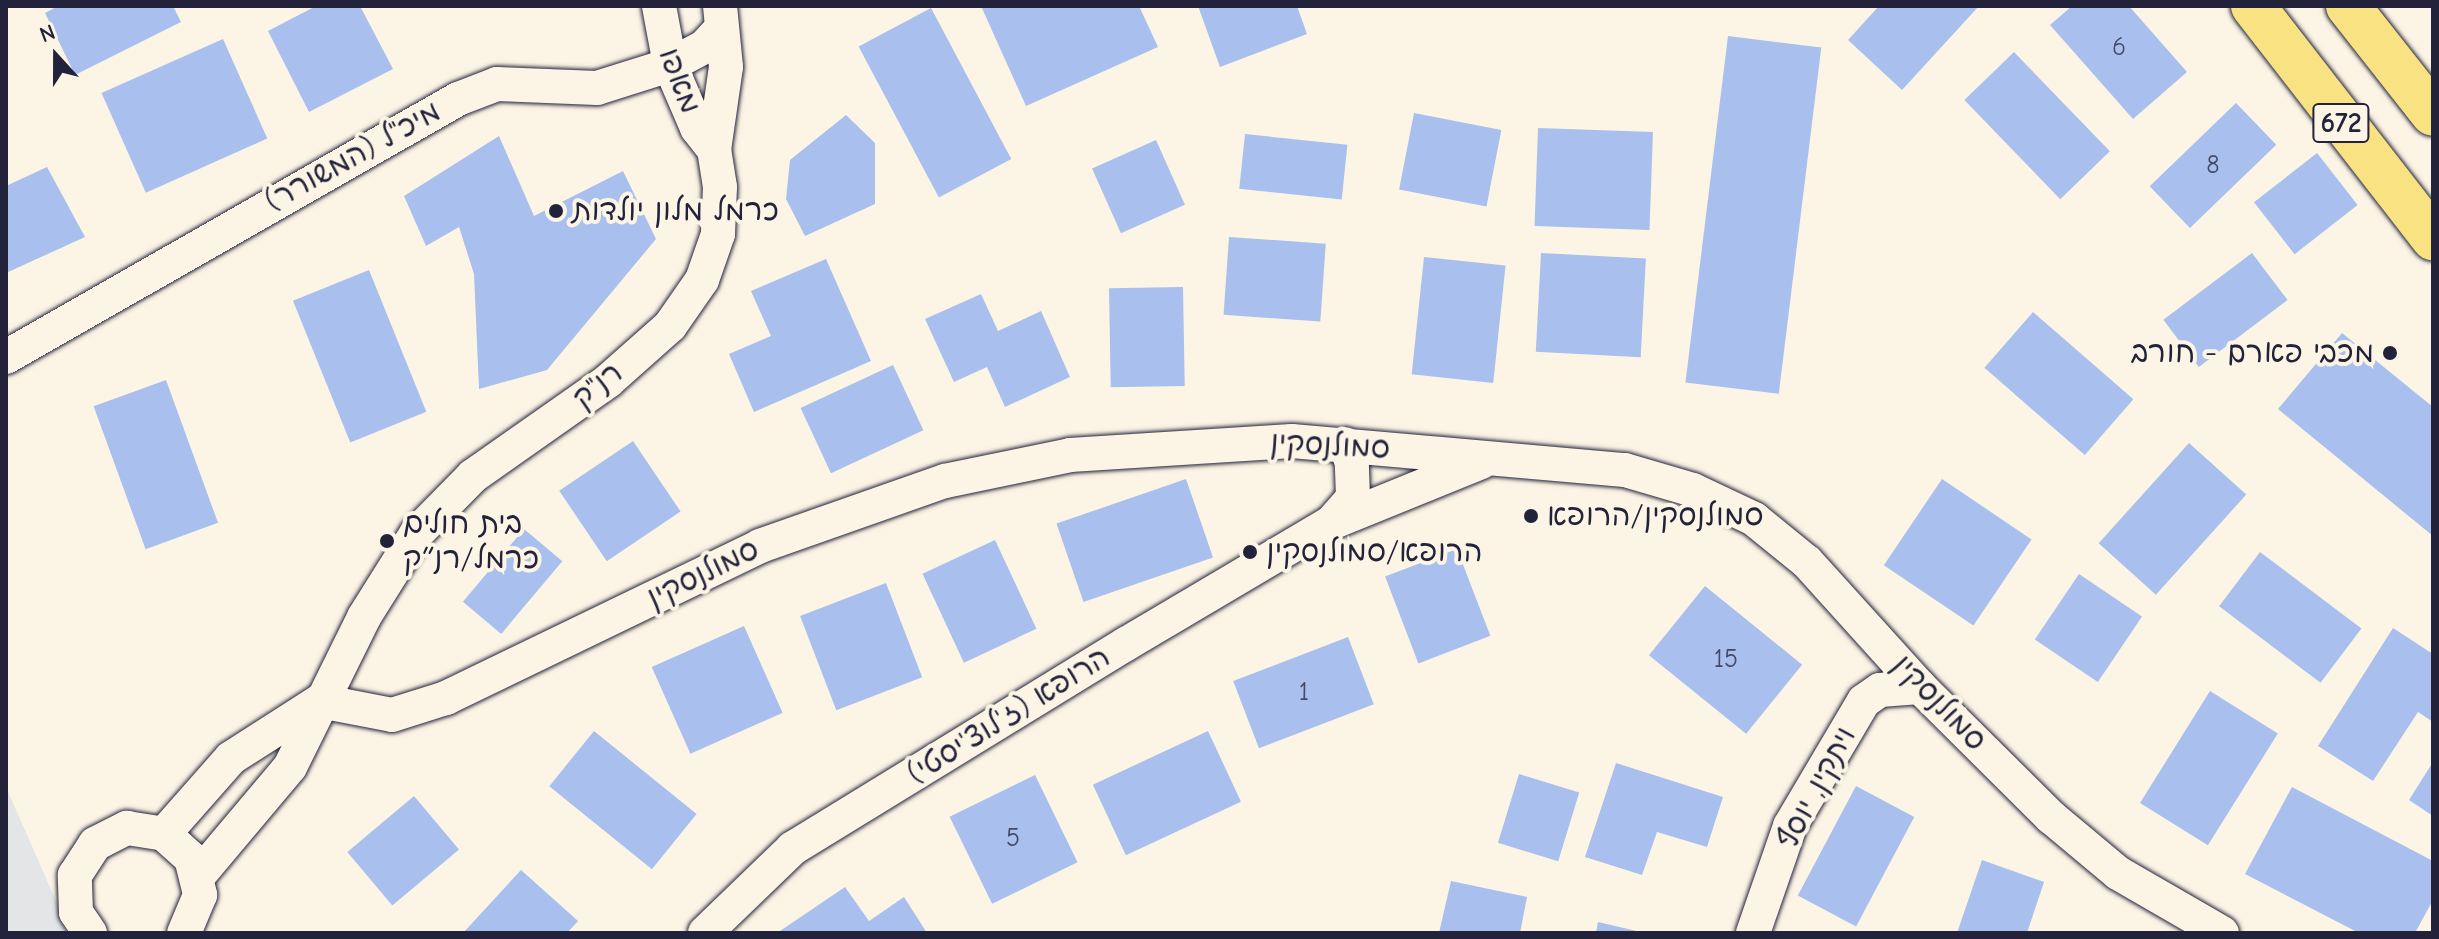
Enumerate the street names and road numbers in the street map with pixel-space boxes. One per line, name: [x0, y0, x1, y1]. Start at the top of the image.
street label: מאפו: [650, 43, 708, 119]
street label: מיכ"ל (המשורר): [259, 94, 447, 220]
road number: 672: [2311, 99, 2371, 147]
street label: רנ"ק: [566, 355, 630, 417]
street label: סמולנסקין: [1269, 425, 1391, 467]
street label: סמולנסקין: [641, 532, 765, 616]
street label: הרופא (ז'לוצ'יסטי): [901, 639, 1117, 793]
street label: סמולנסקין: [1884, 647, 1994, 759]
street label: ויתקין, יוסף: [1770, 721, 1864, 855]

